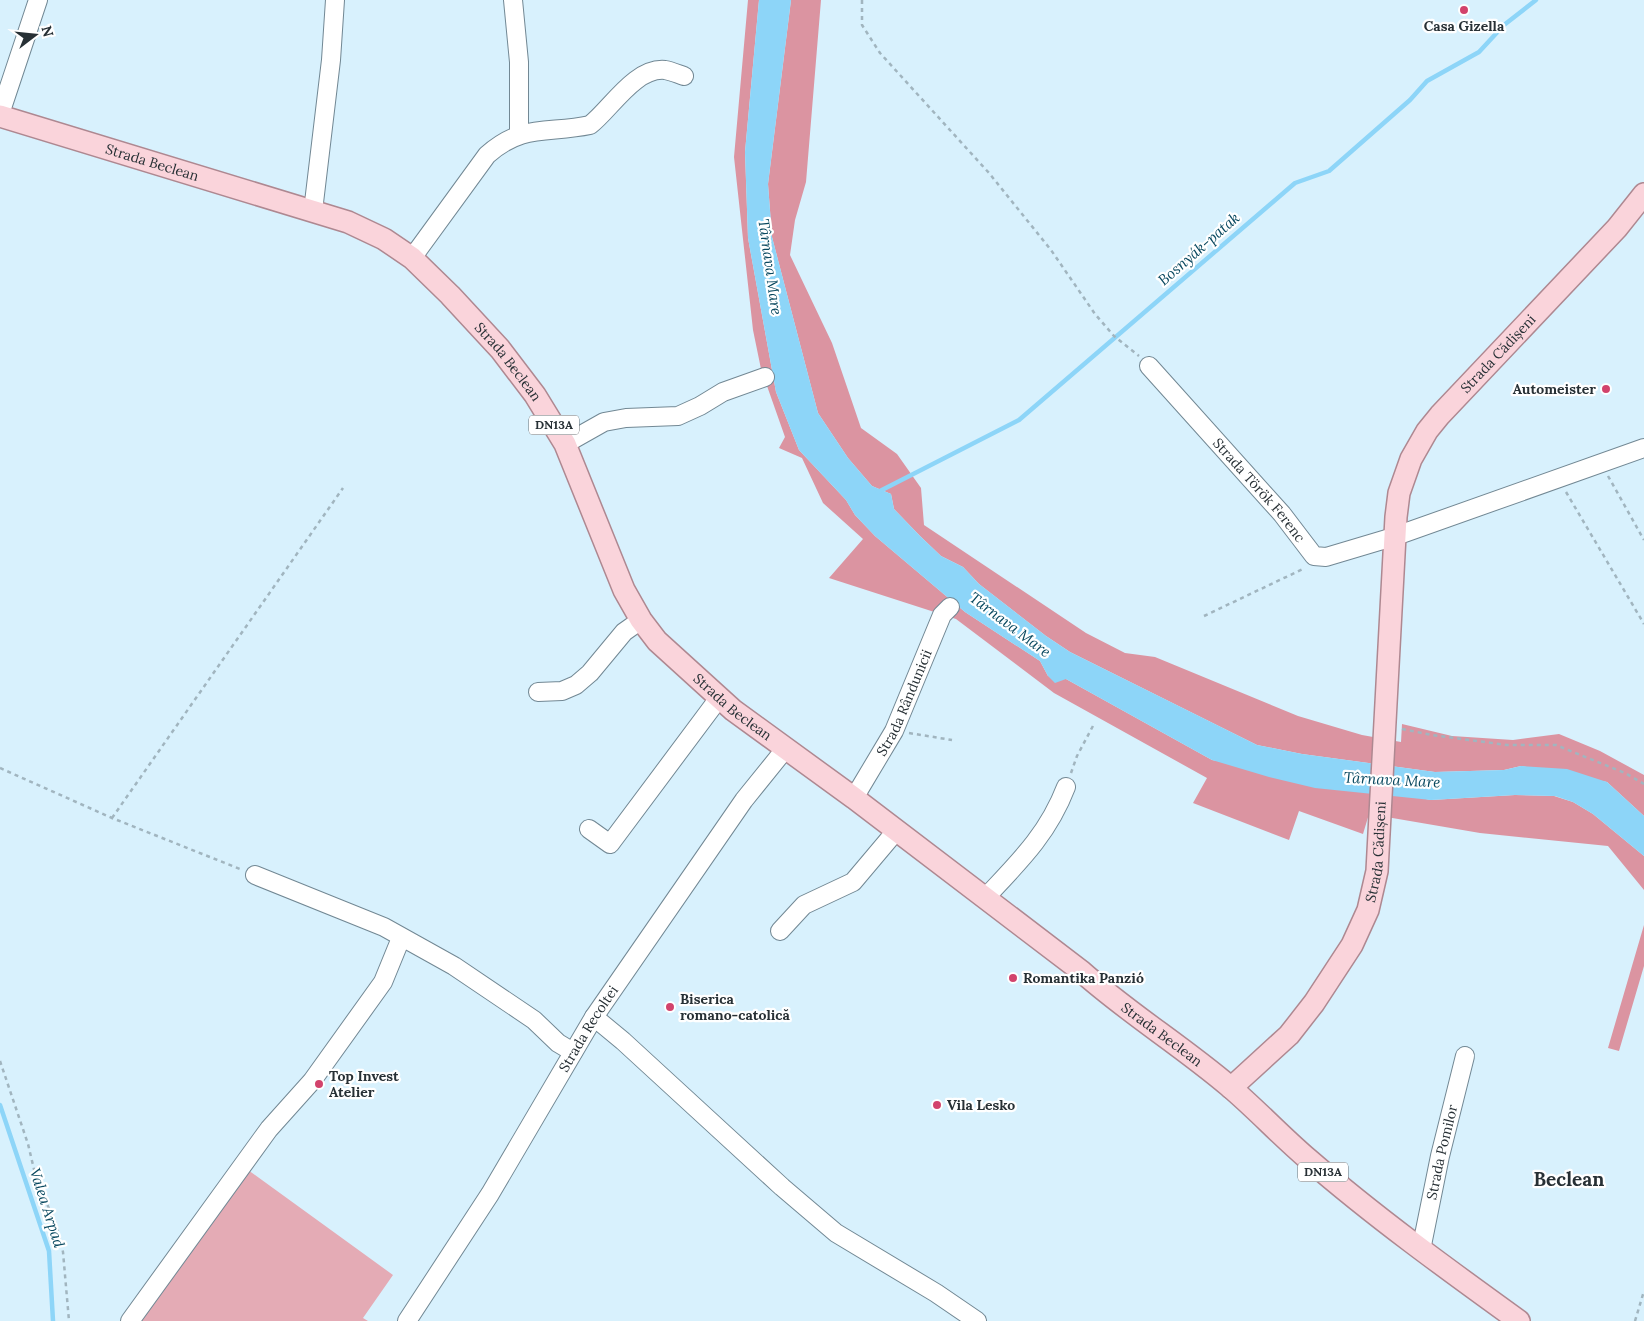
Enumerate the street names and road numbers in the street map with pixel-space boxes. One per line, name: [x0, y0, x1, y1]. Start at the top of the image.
street label: Strada Beclean: [103, 140, 201, 185]
street label: Strada Cădișeni: [1457, 311, 1540, 397]
street label: Strada Beclean: [471, 318, 546, 405]
road number: DN13A: [529, 416, 579, 434]
street label: Strada Török Ferenc: [1209, 434, 1309, 546]
street label: Strada Rândunicii: [872, 647, 936, 759]
street label: Strada Beclean: [689, 669, 776, 745]
street label: Strada Cădișeni: [1361, 801, 1390, 904]
street label: Strada Recoltei: [555, 982, 622, 1075]
street label: Strada Beclean: [1118, 998, 1206, 1071]
street label: Strada Pomilor: [1422, 1103, 1461, 1201]
road number: DN13A: [1298, 1162, 1348, 1182]

